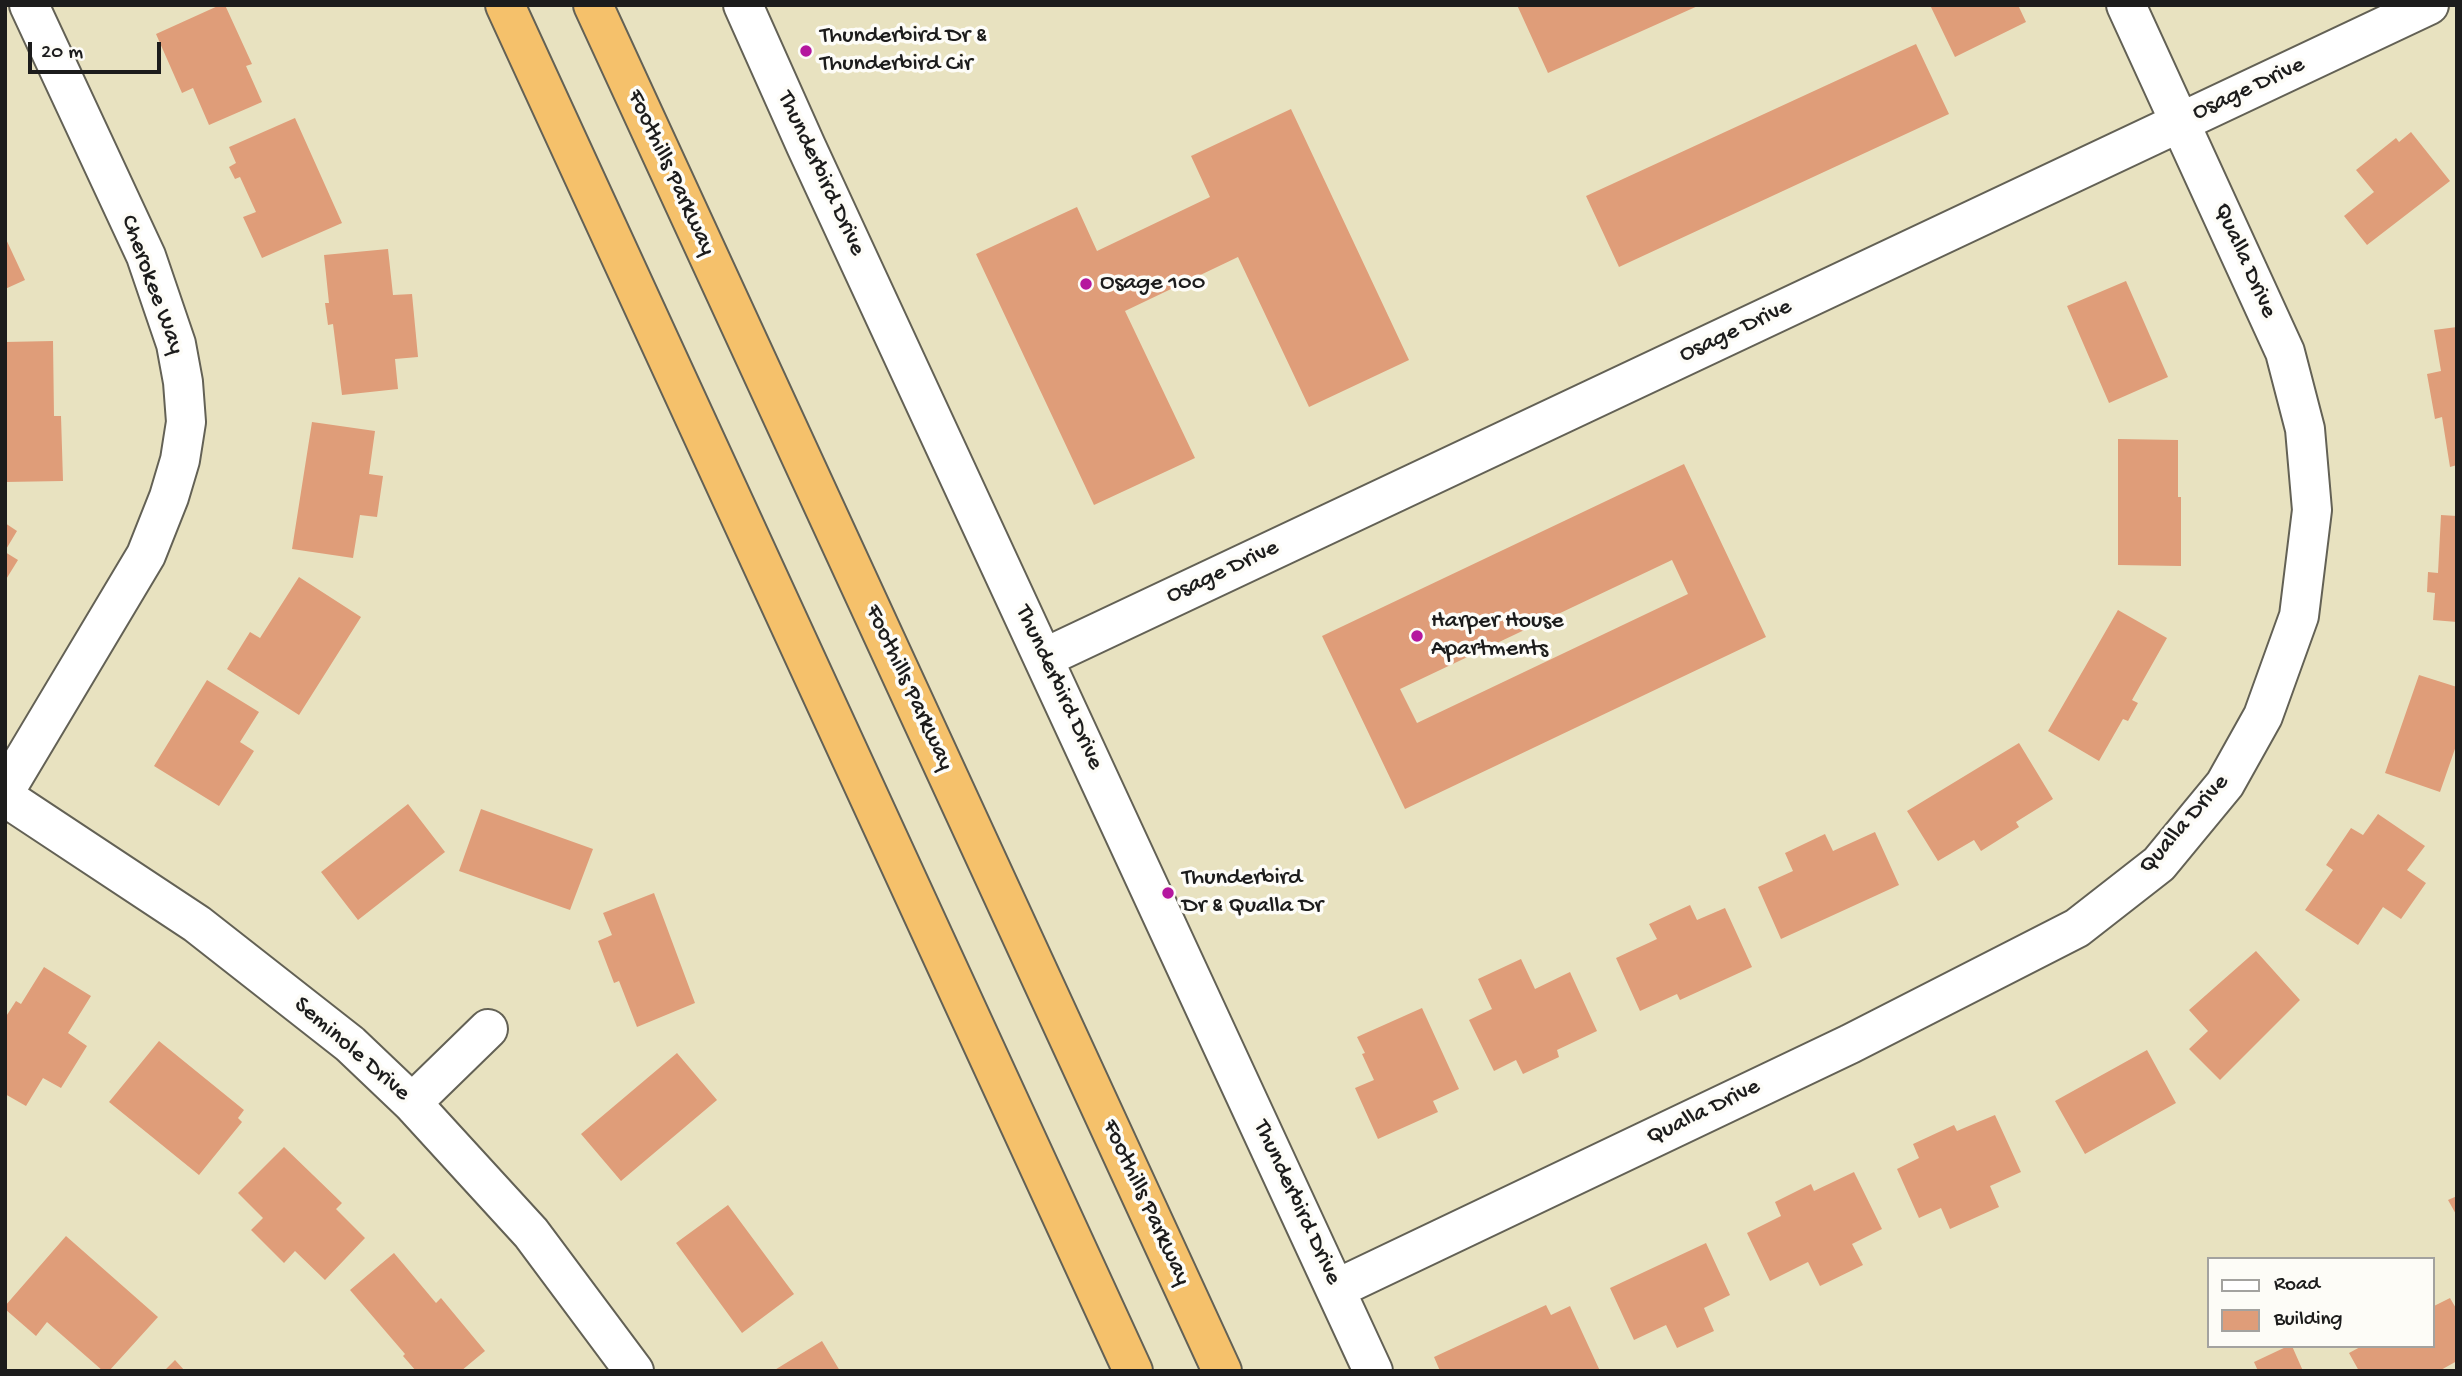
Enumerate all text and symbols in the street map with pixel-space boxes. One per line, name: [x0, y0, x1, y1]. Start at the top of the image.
place label: Thunderbird Dr & Thunderbird Cir: [820, 23, 987, 79]
scale bar: [32, 28, 164, 72]
text: 20 m: [41, 41, 83, 66]
marker: Thunderbird Dr & Thunderbird Cir: [798, 43, 814, 59]
street label: Osage Drive: [2188, 51, 2310, 129]
street label: Foothills Parkway: [619, 85, 721, 261]
street label: Thunderbird Drive: [769, 87, 871, 261]
street label: Qualla Drive: [2206, 199, 2282, 323]
street label: Cherokee Way: [113, 212, 189, 358]
place label: Osage 100: [1100, 270, 1205, 298]
marker: Osage 100: [1078, 276, 1094, 292]
street label: Osage Drive: [1675, 293, 1797, 371]
street label: Osage Drive: [1162, 534, 1284, 612]
street label: Foothills Parkway: [857, 600, 959, 776]
street label: Thunderbird Drive: [1007, 601, 1109, 775]
place label: Harper House Apartments: [1431, 608, 1564, 664]
marker: Harper House Apartments: [1409, 628, 1425, 644]
street label: Qualla Drive: [2134, 769, 2236, 881]
place label: Thunderbird Dr & Qualla Dr: [1182, 865, 1323, 921]
marker: Thunderbird Dr & Qualla Dr: [1160, 885, 1176, 901]
street label: Seminole Drive: [287, 991, 415, 1109]
street label: Qualla Drive: [1643, 1073, 1765, 1153]
street label: Foothills Parkway: [1094, 1115, 1196, 1291]
street label: Thunderbird Drive: [1245, 1116, 1347, 1290]
legend: [2206, 1257, 2434, 1348]
text: Road: [2274, 1273, 2320, 1298]
text: Building: [2274, 1308, 2343, 1333]

